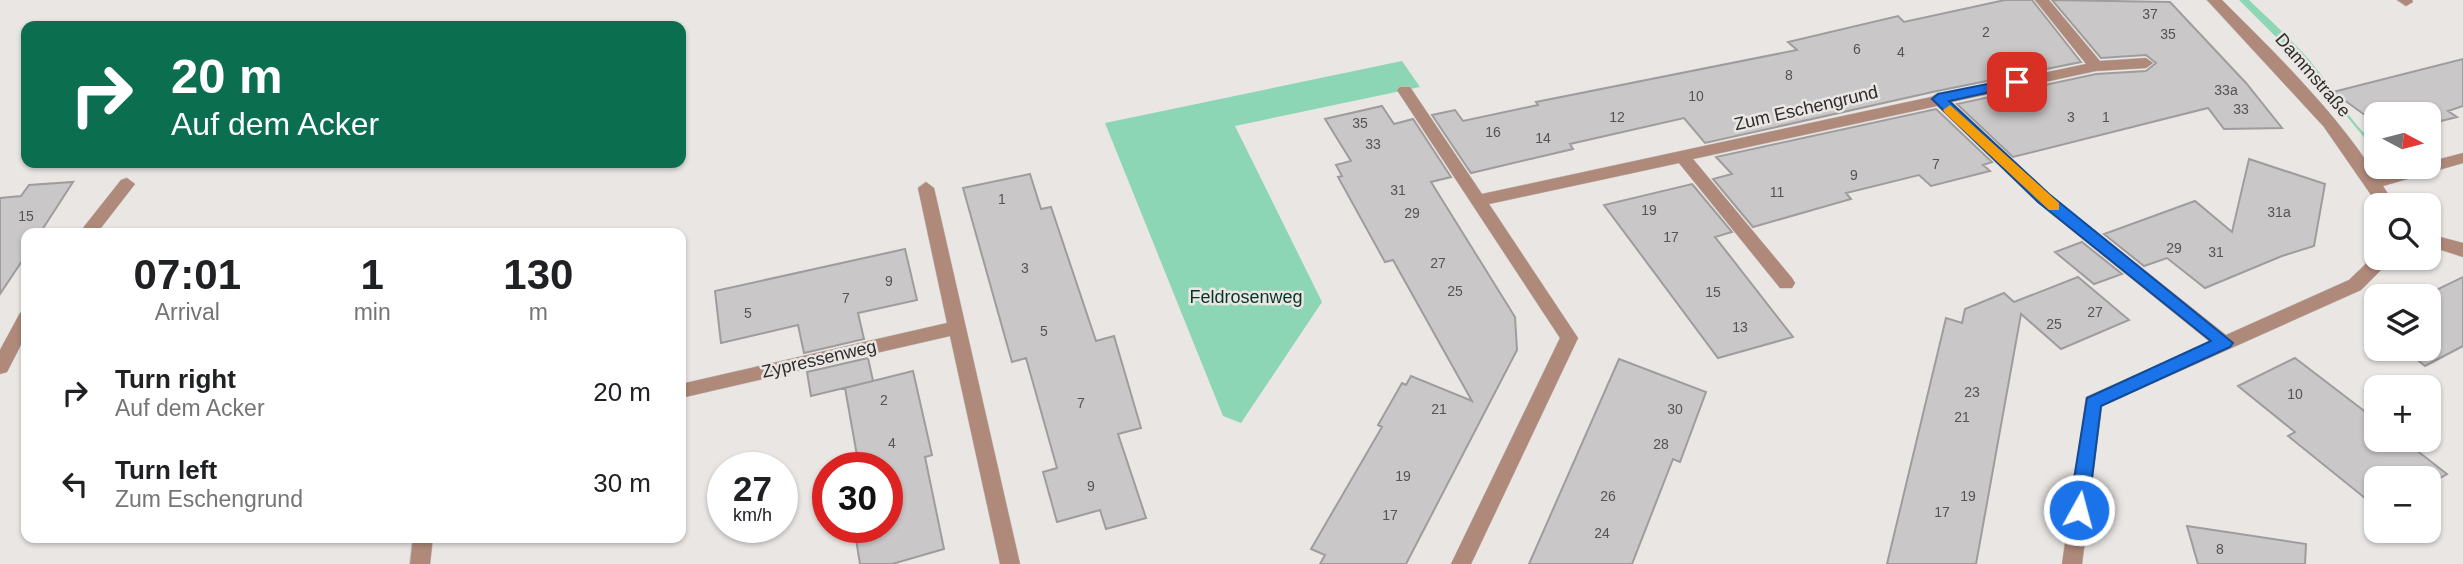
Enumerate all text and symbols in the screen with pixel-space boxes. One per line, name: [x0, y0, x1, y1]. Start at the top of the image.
house number: 37: [2142, 6, 2158, 22]
house number: 2: [1982, 24, 1990, 40]
house number: 35: [2160, 26, 2176, 42]
street label: Dammstraße: [2271, 29, 2355, 121]
house number: 6: [1853, 41, 1861, 57]
house number: 4: [1897, 44, 1905, 60]
icon: right: [56, 49, 147, 140]
text: 20 m: [171, 49, 283, 103]
pin: [1987, 52, 2047, 112]
icon: arrive: [1998, 63, 2036, 101]
house number: 8: [1785, 67, 1793, 83]
street label: Zum Eschengrund: [1732, 82, 1880, 134]
house number: 33a: [2214, 82, 2238, 98]
house number: 10: [1688, 88, 1704, 104]
house number: 33: [2233, 101, 2249, 117]
north arrow: [2364, 102, 2441, 178]
map controls: [2364, 102, 2441, 543]
text: Auf dem Acker: [171, 106, 379, 142]
house number: 12: [1609, 109, 1625, 125]
house number: 3: [2067, 109, 2075, 125]
house number: 1: [2102, 109, 2110, 125]
house number: 35: [1352, 115, 1368, 131]
house number: 16: [1485, 124, 1501, 140]
house number: 14: [1535, 130, 1551, 146]
house number: 33: [1365, 136, 1381, 152]
house number: 7: [1932, 156, 1940, 172]
house number: 9: [1850, 167, 1858, 183]
house number: 31: [1390, 182, 1406, 198]
house number: 11: [1770, 184, 1784, 200]
house number: 1: [998, 191, 1006, 207]
button: search: [2364, 193, 2441, 270]
house number: 19: [1641, 202, 1657, 218]
house number: 31a: [2267, 204, 2291, 220]
house number: 29: [1404, 205, 1420, 221]
house number: 15: [18, 208, 34, 224]
house number: 17: [1663, 229, 1679, 245]
house number: 29: [2166, 240, 2182, 256]
house number: 31: [2208, 244, 2224, 260]
text: 07:01: [134, 251, 241, 298]
text: 1: [360, 251, 384, 298]
text: 130: [503, 251, 573, 298]
house number: 27: [1430, 255, 1446, 271]
house number: 3: [1021, 260, 1029, 276]
house number: 9: [885, 273, 893, 289]
house number: 25: [1447, 283, 1463, 299]
house number: 15: [1705, 284, 1721, 300]
button: layers: [2364, 284, 2441, 361]
park label: Feldrosenweg: [1189, 287, 1303, 307]
house number: 7: [842, 290, 850, 306]
text: Arrival: [155, 299, 220, 325]
text: min: [354, 299, 391, 325]
text: m: [529, 299, 548, 325]
house number: 27: [2087, 304, 2103, 320]
house number: 5: [744, 305, 752, 321]
house number: 25: [2046, 316, 2062, 332]
house number: 13: [1732, 319, 1748, 335]
house number: 5: [1040, 323, 1048, 339]
street label: Zypressenweg: [760, 336, 878, 382]
text: Turn right: [115, 364, 236, 394]
icon: right: [56, 374, 94, 412]
button: +: [2364, 375, 2441, 452]
text: 20 m: [593, 377, 651, 407]
house number: 23: [1964, 384, 1980, 400]
house number: 10: [2287, 386, 2303, 402]
house number: 2: [880, 392, 888, 408]
text: Auf dem Acker: [115, 395, 265, 421]
house number: 7: [1077, 395, 1085, 411]
house number: 21: [1431, 401, 1447, 417]
house number: 30: [1667, 401, 1683, 417]
house number: 21: [1954, 409, 1970, 425]
house number: 4: [888, 435, 896, 451]
house number: 28: [1653, 436, 1669, 452]
speed limit sign: 30: [812, 452, 903, 543]
text: Turn left: [115, 455, 217, 485]
icon: left: [56, 465, 94, 503]
button: −: [2364, 466, 2441, 543]
text: 30 m: [593, 468, 651, 498]
house number: 19: [1395, 468, 1411, 484]
text: 27: [733, 469, 772, 508]
position arrow: [2042, 473, 2116, 547]
house number: 9: [1087, 478, 1095, 494]
text: Zum Eschengrund: [115, 486, 303, 512]
house number: 26: [1600, 488, 1616, 504]
house number: 19: [1960, 488, 1976, 504]
house number: 17: [1934, 504, 1950, 520]
text: km/h: [733, 505, 772, 525]
house number: 17: [1382, 507, 1398, 523]
house number: 24: [1594, 525, 1610, 541]
house number: 8: [2216, 541, 2224, 557]

